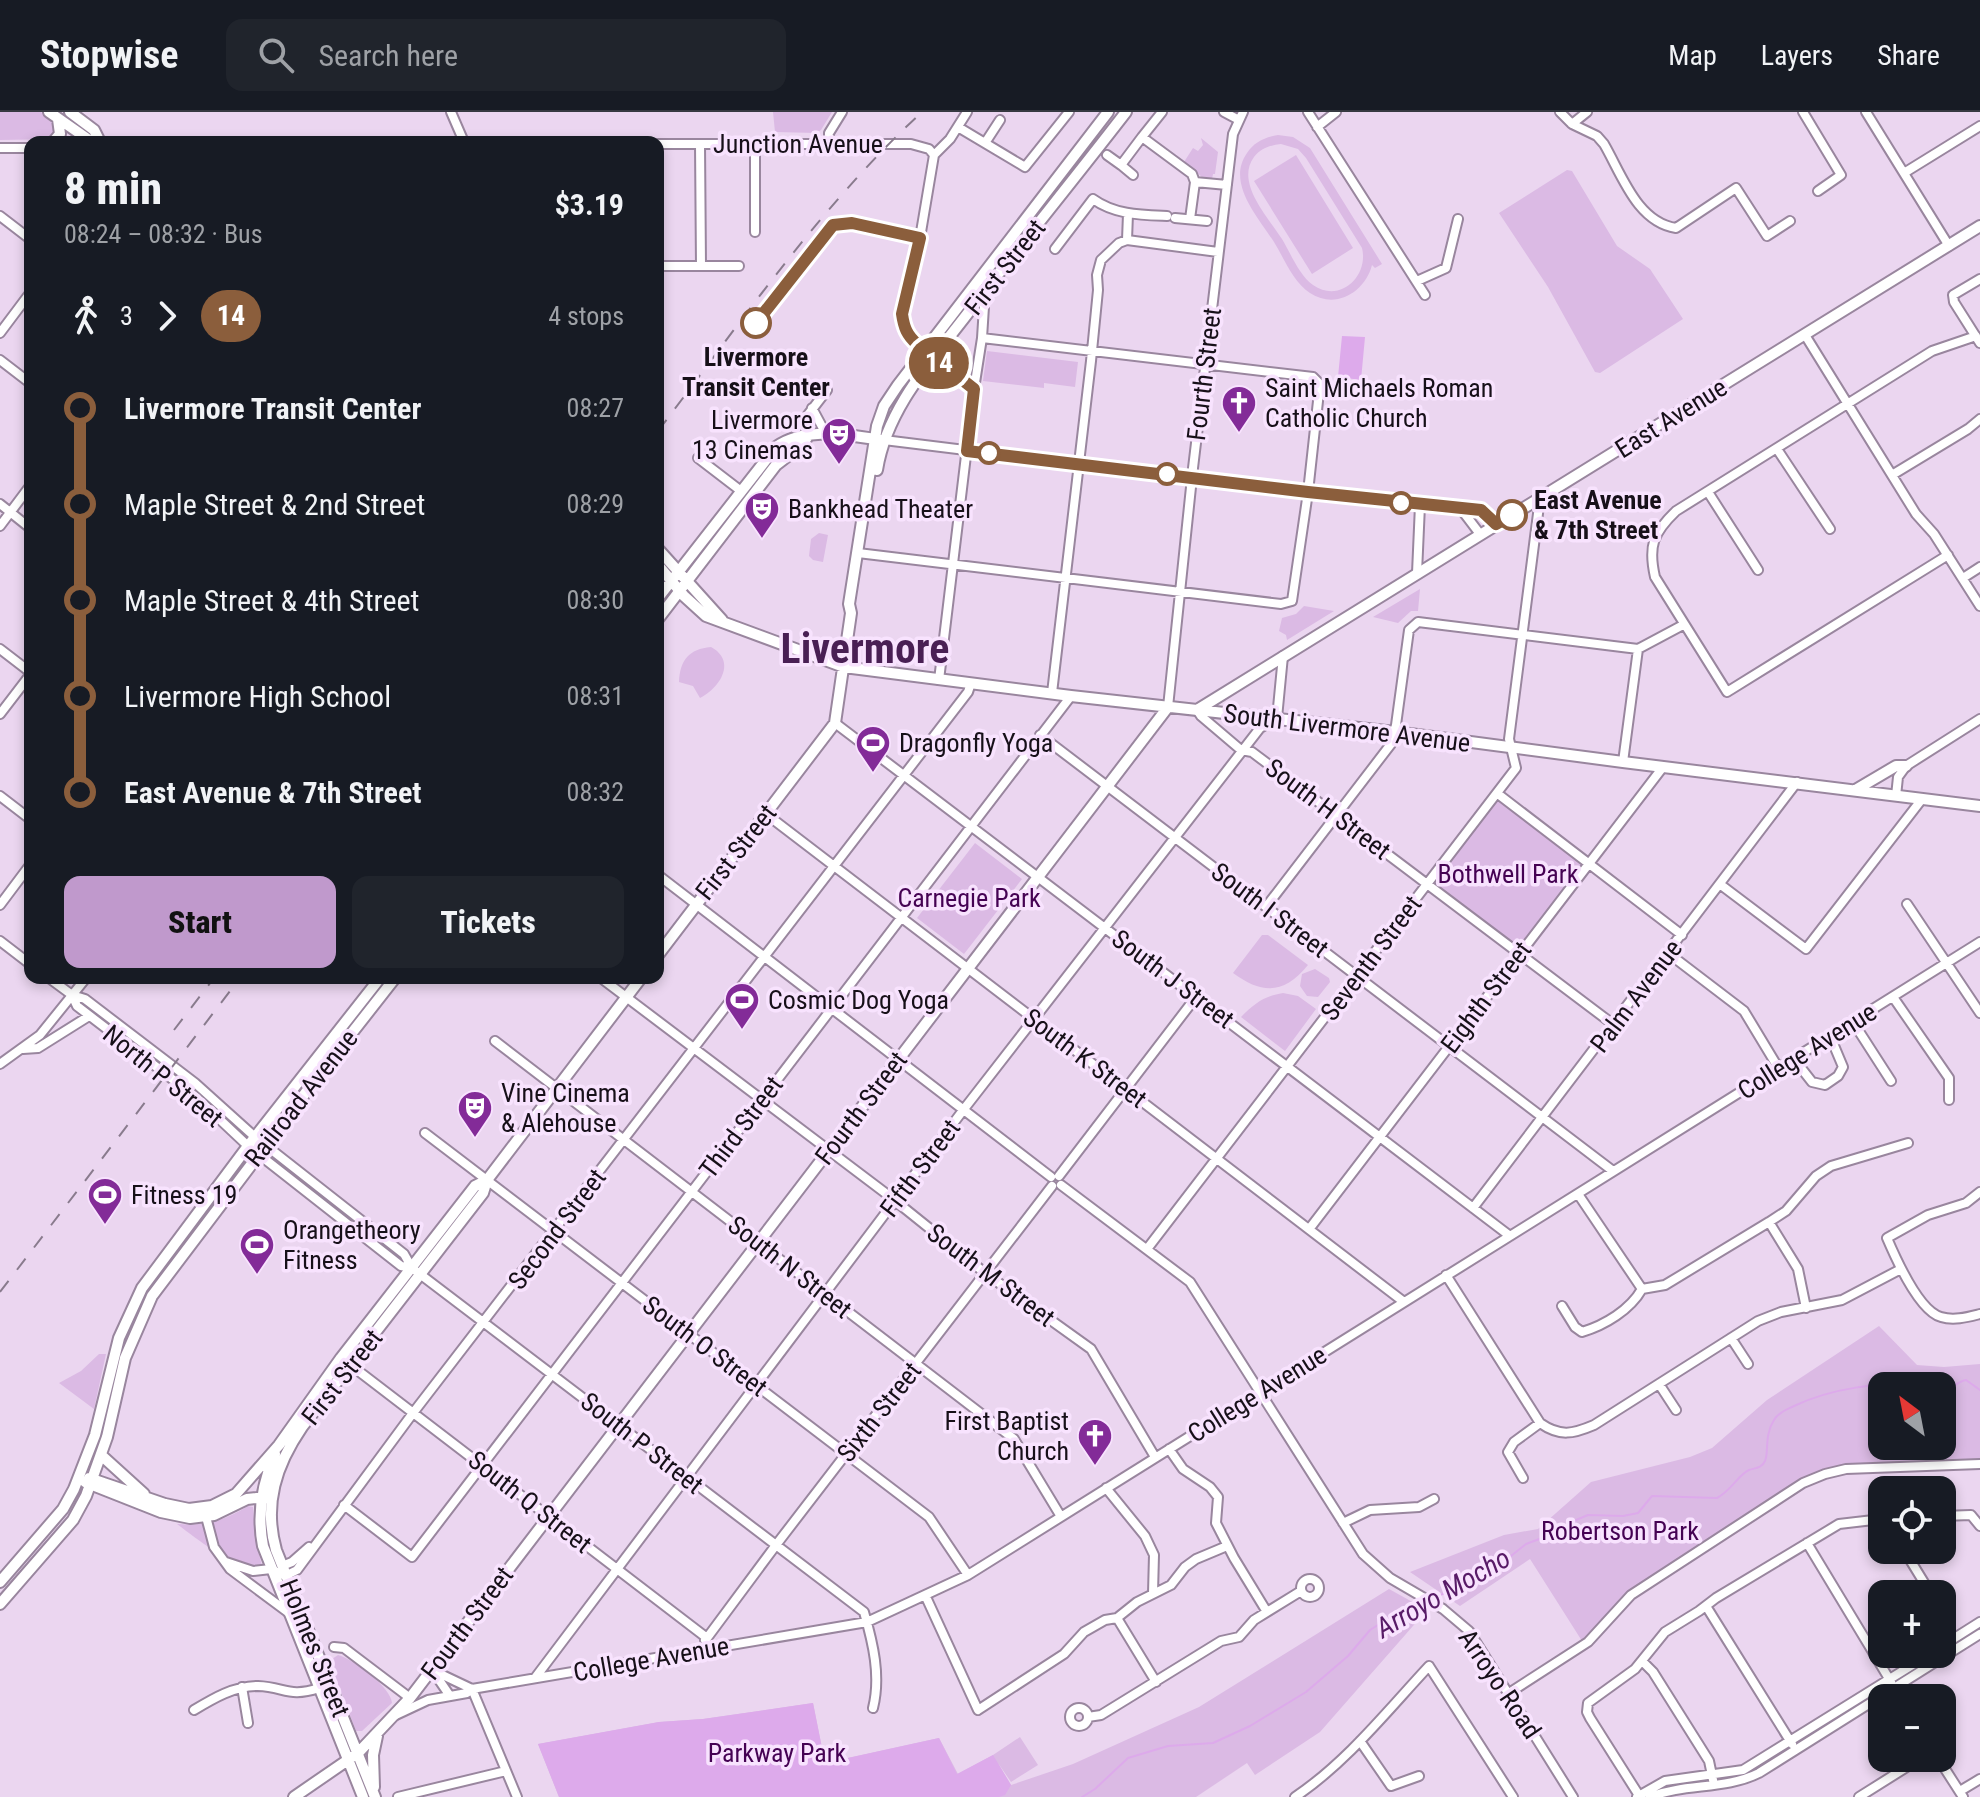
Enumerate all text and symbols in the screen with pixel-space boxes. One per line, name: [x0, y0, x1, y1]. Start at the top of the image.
search box: [226, 19, 786, 91]
text: Stopwise: [40, 33, 178, 77]
icon: search: [254, 33, 298, 77]
text: Search here: [318, 38, 458, 73]
text: Map: [1668, 39, 1717, 72]
text: Layers: [1761, 39, 1833, 72]
text: Share: [1877, 39, 1940, 72]
street label: Junction Avenue: [713, 129, 883, 159]
text: 8 min: [64, 163, 162, 215]
text: $3.19: [555, 187, 624, 222]
street label: First Street: [958, 213, 1052, 321]
text: 08:24 – 08:32 · Bus: [64, 219, 263, 249]
icon: walk: [64, 294, 108, 338]
icon: forward: [145, 294, 189, 338]
text: 14: [217, 299, 245, 332]
text: 3: [120, 301, 133, 331]
text: 4 stops: [548, 301, 624, 331]
street label: Fourth Street: [1181, 306, 1227, 442]
marker: Livermore Transit Center: [741, 308, 771, 338]
line badge: 14: [903, 337, 975, 389]
place label: Livermore Transit Center: [682, 342, 830, 402]
text: 14: [925, 346, 953, 379]
street label: East Avenue: [1610, 372, 1732, 464]
place label: Saint Michaels Roman Catholic Church: [1265, 373, 1493, 433]
church icon: Saint Michaels Roman Catholic Church: [1220, 384, 1258, 434]
text: Livermore Transit Center: [124, 391, 421, 426]
text: 08:27: [567, 393, 624, 423]
place label: Livermore 13 Cinemas: [692, 405, 813, 465]
theatre icon: Livermore 13 Cinemas: [820, 416, 858, 466]
unlabelled marker: [978, 442, 1000, 464]
unlabelled marker: [1156, 463, 1178, 485]
place label: East Avenue & 7th Street: [1534, 485, 1662, 545]
text: Maple Street & 2nd Street: [124, 487, 425, 522]
text: 08:29: [567, 489, 624, 519]
theatre icon: Bankhead Theater: [743, 490, 781, 540]
unlabelled marker: [1390, 492, 1412, 514]
place label: Bankhead Theater: [788, 494, 973, 524]
marker: East Avenue & 7th Street: [1497, 500, 1527, 530]
text: Maple Street & 4th Street: [124, 583, 419, 618]
text: 08:30: [567, 585, 624, 615]
district label: Livermore: [781, 624, 949, 673]
text: Livermore High School: [124, 679, 391, 714]
text: 08:31: [567, 681, 624, 711]
street label: South Livermore Avenue: [1222, 698, 1472, 758]
sports icon: Dragonfly Yoga: [854, 724, 892, 774]
place label: Dragonfly Yoga: [899, 728, 1053, 758]
street label: South H Street: [1260, 752, 1396, 866]
text: East Avenue & 7th Street: [124, 775, 421, 810]
text: 08:32: [567, 777, 624, 807]
street label: First Street: [689, 798, 783, 906]
street label: South I Street: [1206, 856, 1334, 964]
park label: Bothwell Park: [1438, 859, 1579, 889]
button: Start: [64, 876, 336, 968]
button: Tickets: [352, 876, 624, 968]
park label: Carnegie Park: [897, 883, 1041, 913]
street label: Seventh Street: [1314, 890, 1428, 1026]
street label: South J Street: [1106, 923, 1240, 1035]
street label: Palm Avenue: [1584, 934, 1688, 1058]
street label: Eighth Street: [1434, 935, 1538, 1059]
sports icon: Cosmic Dog Yoga: [723, 981, 761, 1031]
place label: Cosmic Dog Yoga: [768, 985, 949, 1015]
street label: College Avenue: [1732, 996, 1882, 1106]
street label: South K Street: [1018, 1002, 1152, 1114]
street label: North P Street: [97, 1019, 229, 1133]
street label: Railroad Avenue: [238, 1024, 364, 1172]
street label: Fourth Street: [809, 1046, 913, 1170]
street label: Third Street: [693, 1070, 789, 1184]
place label: Vine Cinema & Alehouse: [501, 1078, 630, 1138]
theatre icon: Vine Cinema & Alehouse: [456, 1089, 494, 1139]
street label: Fifth Street: [874, 1114, 966, 1222]
street label: Second Street: [502, 1163, 612, 1295]
sports icon: Fitness 19: [86, 1176, 124, 1226]
place label: Fitness 19: [131, 1180, 237, 1210]
street label: South N Street: [722, 1210, 858, 1324]
place label: Orangetheory Fitness: [283, 1215, 421, 1275]
street label: South M Street: [921, 1217, 1061, 1333]
sports icon: Orangetheory Fitness: [238, 1226, 276, 1276]
street label: South O Street: [637, 1290, 773, 1402]
street label: First Street: [295, 1323, 389, 1431]
street label: College Avenue: [1182, 1339, 1332, 1449]
street label: Sixth Street: [831, 1356, 927, 1468]
north arrow: [1868, 1372, 1956, 1460]
map controls: [1868, 1372, 1956, 1772]
street label: South P Street: [575, 1386, 709, 1500]
place label: First Baptist Church: [944, 1406, 1069, 1466]
church icon: First Baptist Church: [1076, 1417, 1114, 1467]
street label: South Q Street: [463, 1445, 597, 1559]
button: locate: [1868, 1476, 1956, 1564]
park label: Robertson Park: [1541, 1516, 1699, 1546]
water label: Arroyo Mocho: [1369, 1541, 1516, 1645]
street label: Fourth Street: [415, 1561, 519, 1685]
street label: Holmes Street: [274, 1575, 356, 1721]
button: +: [1868, 1580, 1956, 1668]
street label: Arroyo Road: [1453, 1624, 1547, 1744]
street label: College Avenue: [571, 1631, 731, 1687]
button: −: [1868, 1684, 1956, 1772]
park label: Parkway Park: [708, 1738, 847, 1768]

